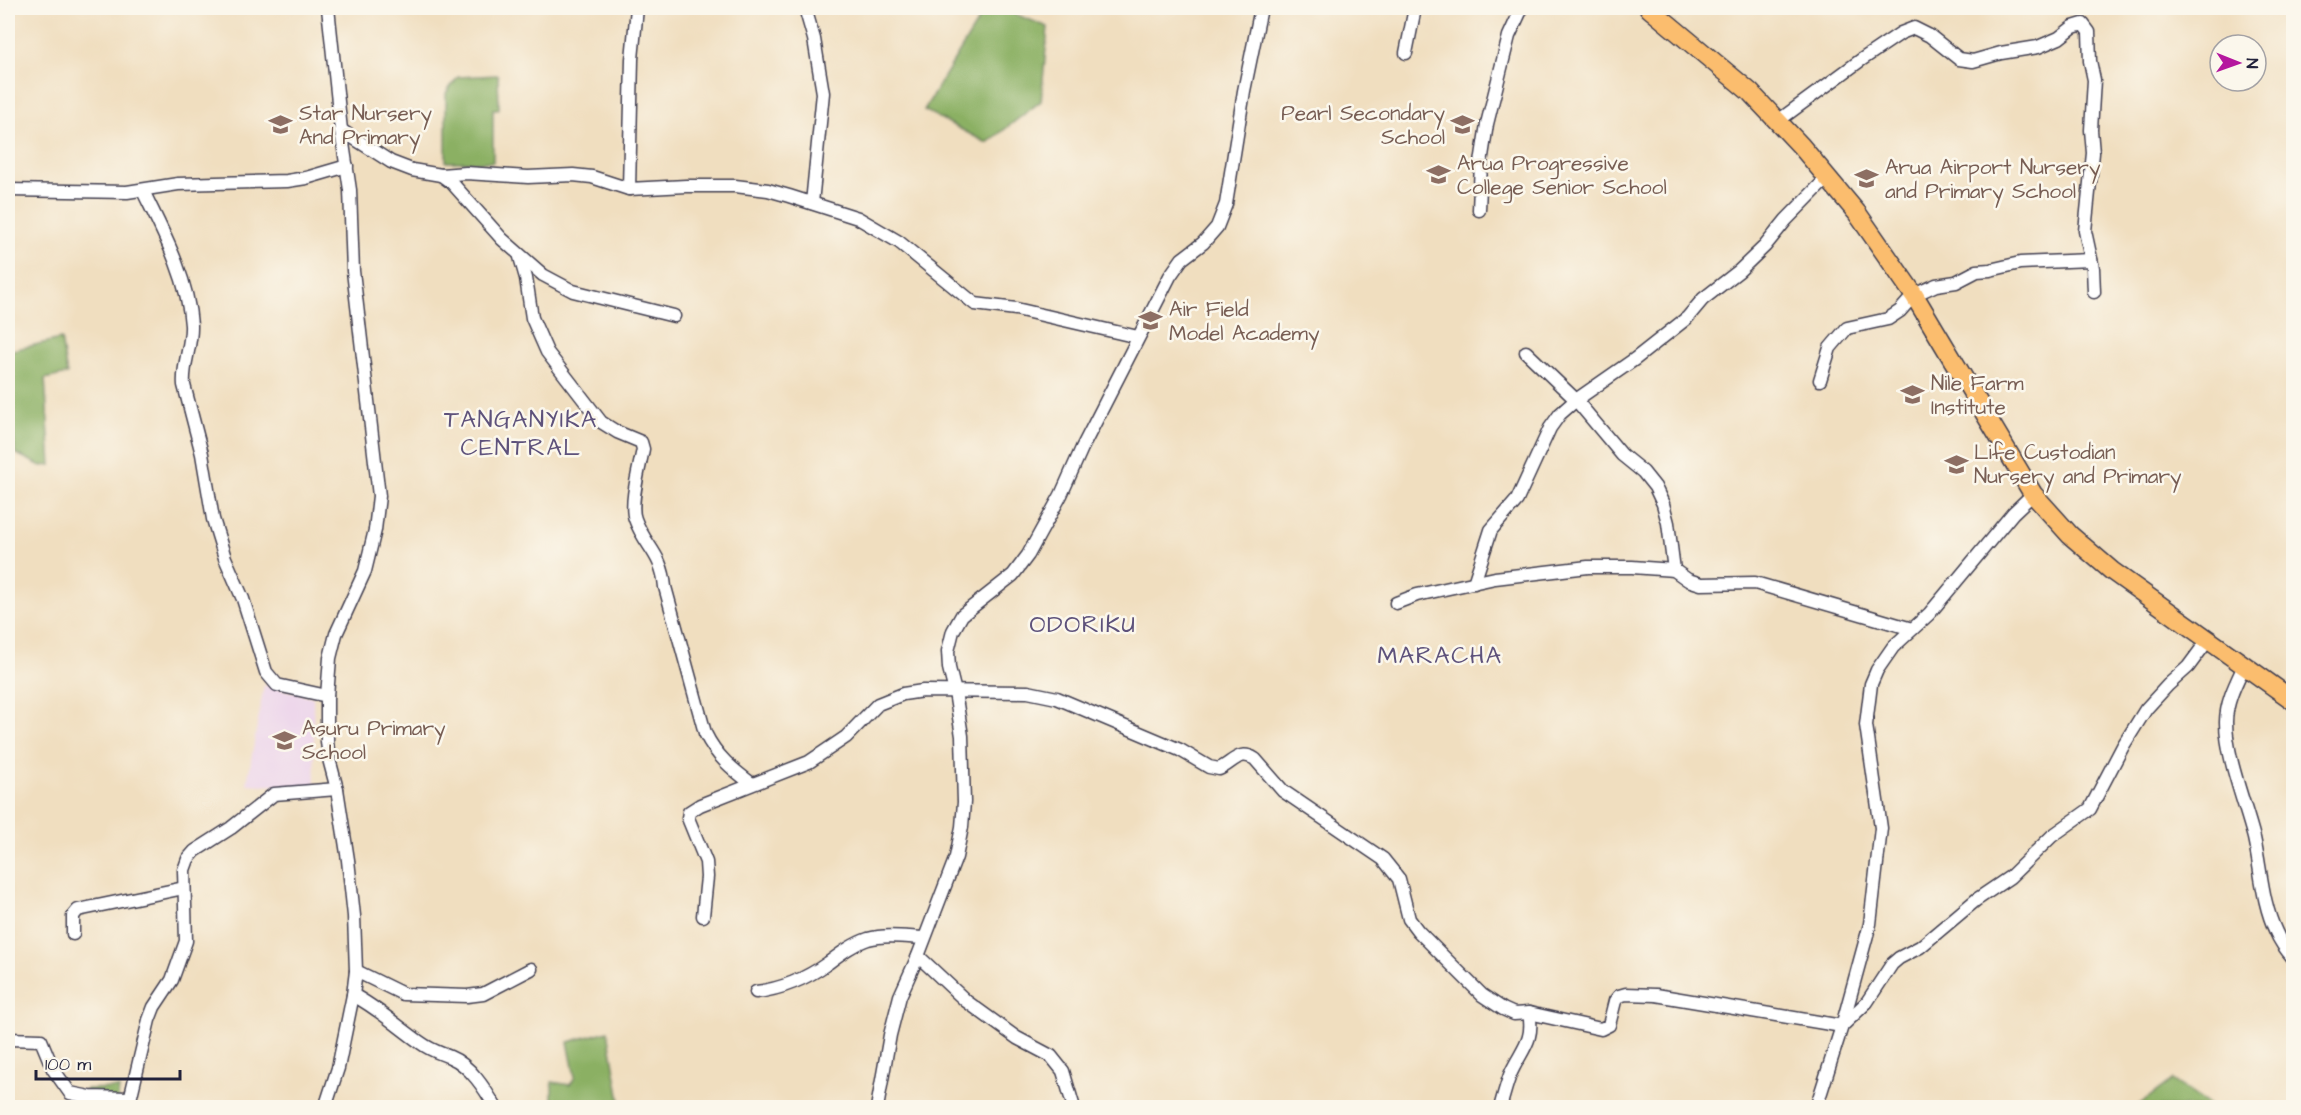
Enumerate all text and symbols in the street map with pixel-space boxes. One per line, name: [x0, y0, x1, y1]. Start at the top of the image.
north arrow: [2208, 33, 2268, 93]
text: N: [2241, 58, 2263, 68]
place label: Star Nursery And Primary: [299, 99, 433, 154]
place label: Pearl Secondary School: [1281, 99, 1445, 152]
school or university icon: Star Nursery And Primary: [268, 112, 294, 138]
school or university icon: Pearl Secondary School: [1450, 112, 1476, 138]
place label: Arua Progressive College Senior School: [1457, 149, 1667, 204]
place label: Arua Airport Nursery and Primary School: [1885, 153, 2101, 208]
school or university icon: Arua Progressive College Senior School: [1426, 162, 1452, 188]
school or university icon: Arua Airport Nursery and Primary School: [1854, 166, 1880, 192]
place label: Air Field Model Academy: [1169, 295, 1320, 350]
school or university icon: Air Field Model Academy: [1138, 308, 1164, 334]
place label: Nile Farm Institute: [1931, 369, 2024, 422]
school or university icon: Nile Farm Institute: [1900, 382, 1926, 408]
district label: TANGANYIKA CENTRAL: [444, 403, 598, 465]
place label: Life Custodian Nursery and Primary: [1974, 438, 2182, 493]
school or university icon: Life Custodian Nursery and Primary: [1943, 451, 1969, 477]
district label: ODORIKU: [1030, 608, 1136, 642]
district label: MARACHA: [1377, 639, 1503, 673]
place label: Asuru Primary School: [302, 714, 446, 767]
school or university icon: Asuru Primary School: [271, 727, 297, 753]
scale bar: [36, 1043, 180, 1081]
text: 100 m: [45, 1052, 91, 1077]

